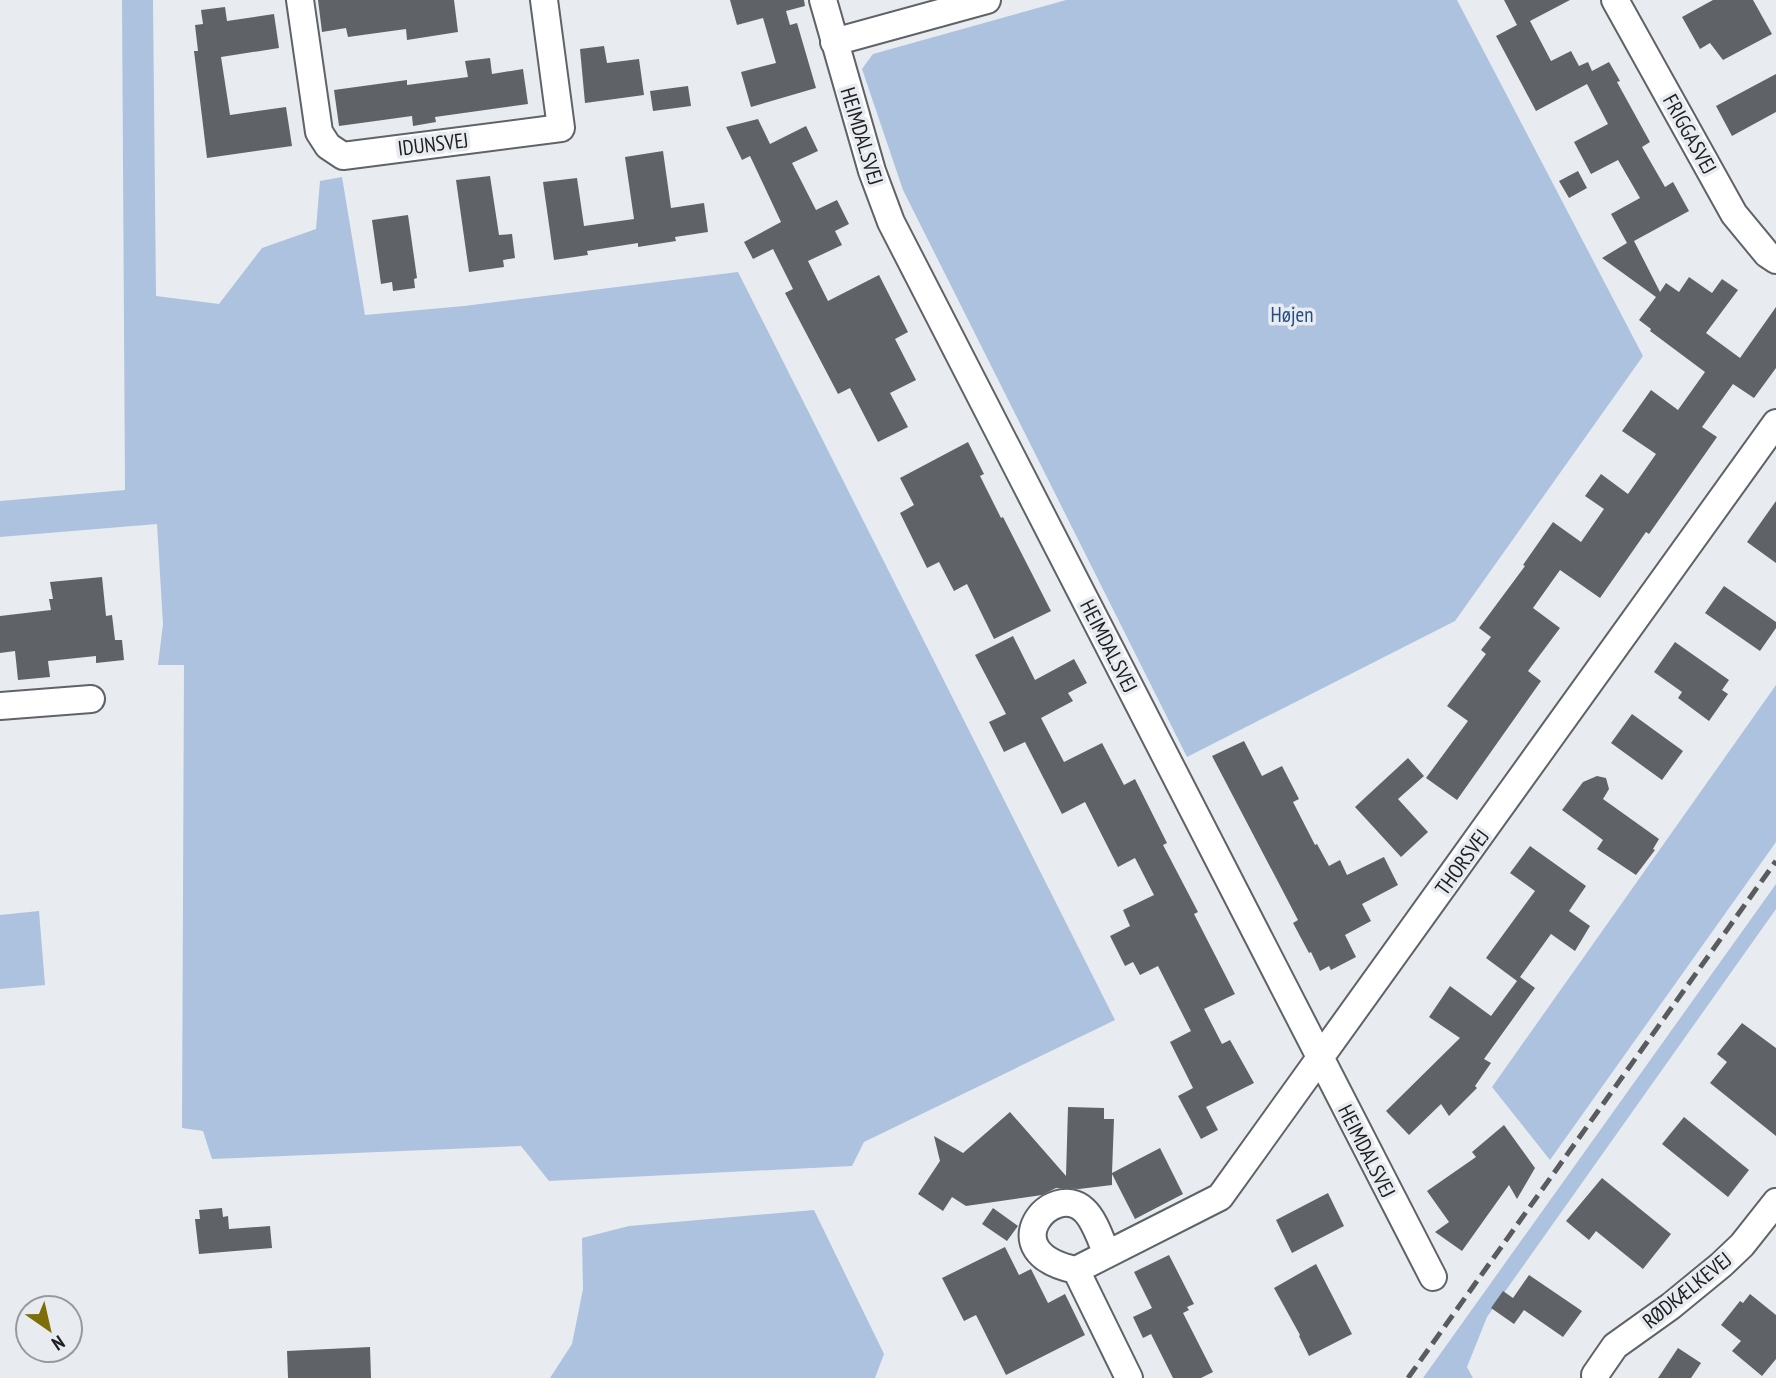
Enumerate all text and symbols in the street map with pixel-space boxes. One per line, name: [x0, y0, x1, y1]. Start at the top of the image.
street label: HEIMDALSVEJ: [834, 84, 890, 188]
street label: FRIGGASVEJ: [1657, 89, 1723, 179]
street label: IDUNSVEJ: [396, 126, 470, 162]
park label: Højen: [1271, 301, 1313, 328]
street label: HEIMDALSVEJ: [1074, 595, 1144, 697]
street label: THORSVEJ: [1429, 824, 1495, 900]
street label: HEIMDALSVEJ: [1332, 1100, 1402, 1202]
street label: RØDKÆLKEVEJ: [1637, 1246, 1737, 1334]
north arrow: [14, 1294, 84, 1364]
text: N: [48, 1330, 69, 1356]

